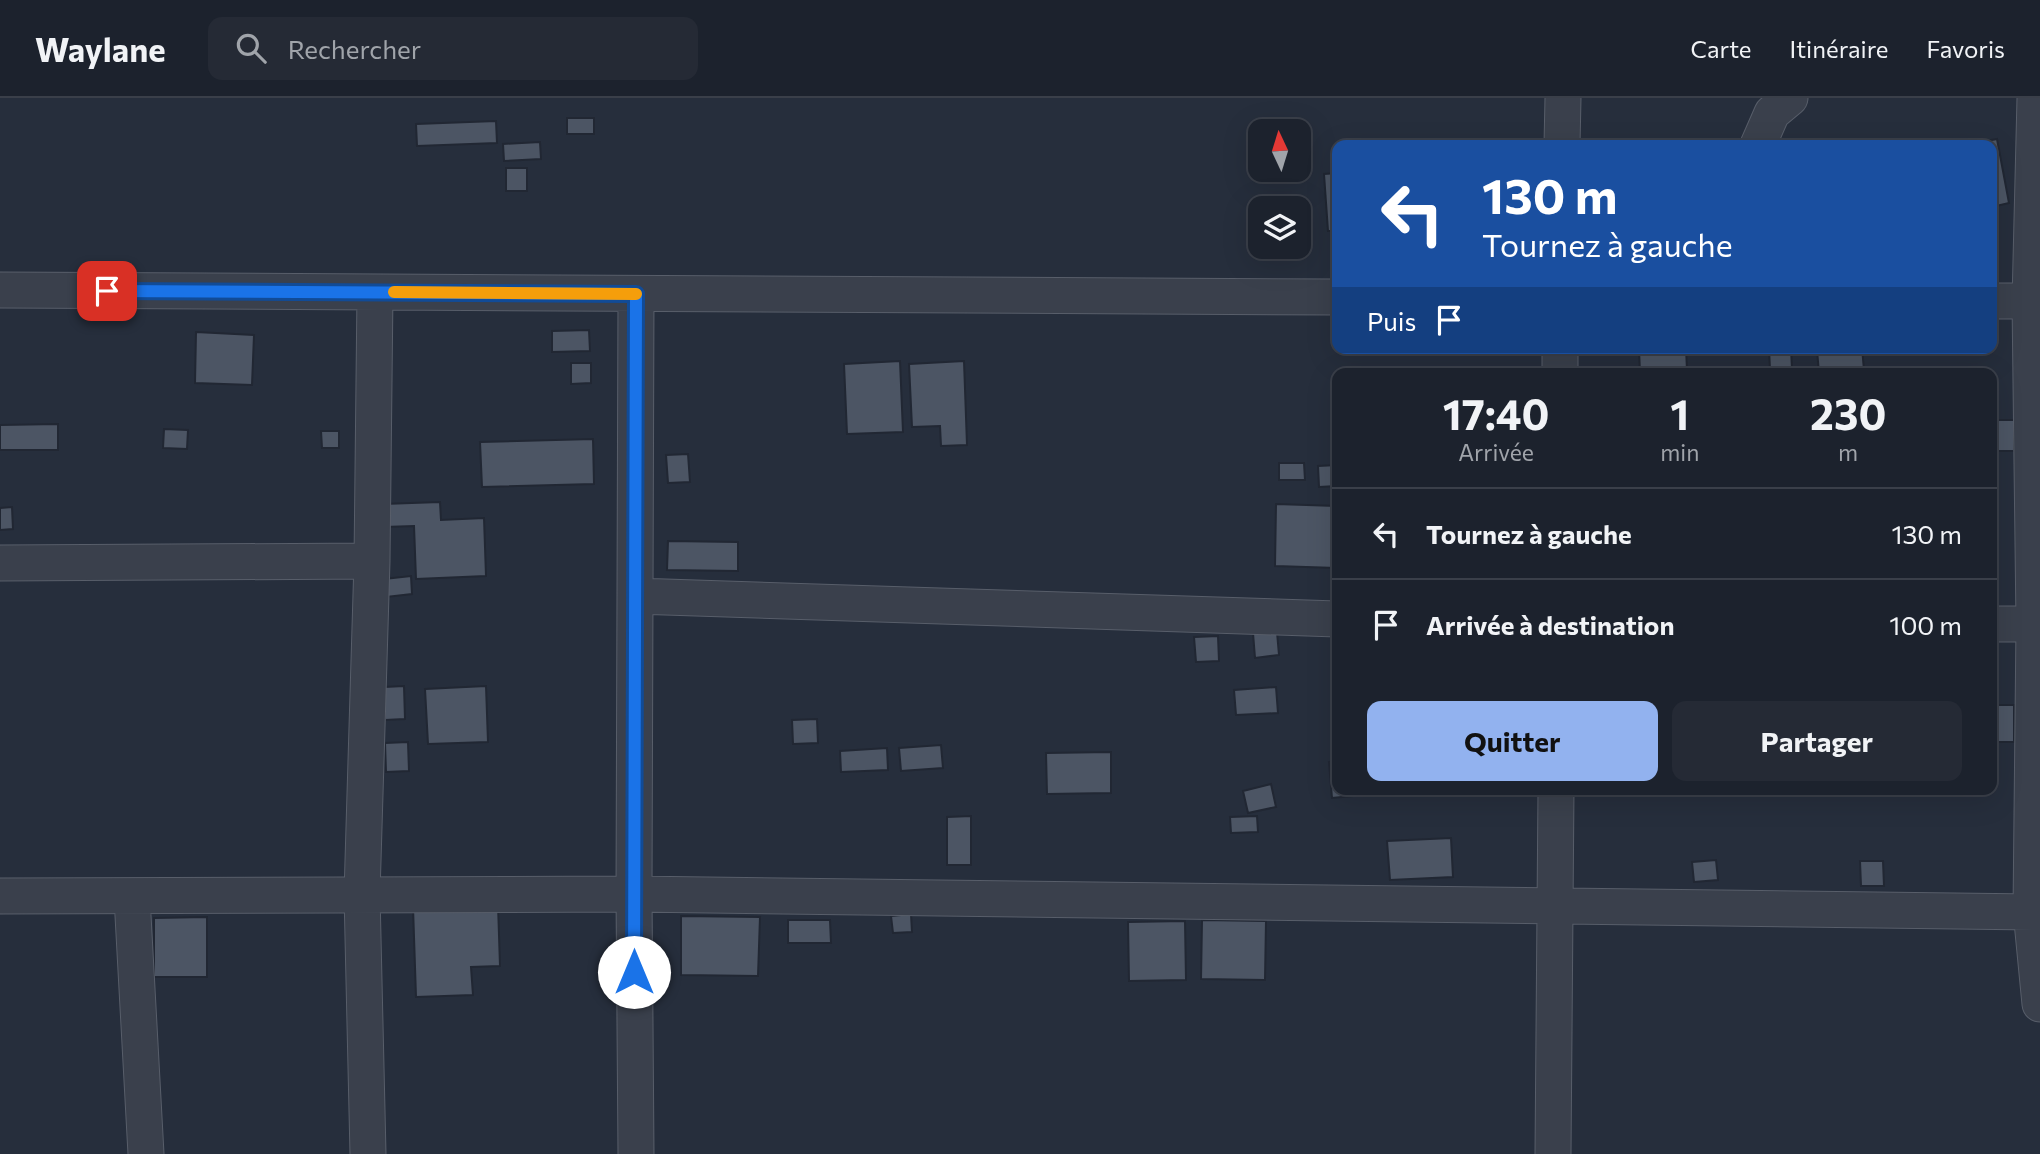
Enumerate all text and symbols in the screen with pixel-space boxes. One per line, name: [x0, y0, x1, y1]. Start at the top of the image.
search box: [208, 17, 698, 80]
text: Waylane: [35, 28, 166, 69]
icon: search: [232, 29, 270, 67]
text: Rechercher: [288, 33, 421, 64]
text: Carte: [1691, 34, 1752, 63]
text: Itinéraire: [1790, 34, 1889, 63]
text: Favoris: [1927, 34, 2005, 63]
north arrow: [1248, 119, 1311, 182]
map controls: [1248, 119, 1311, 259]
text: 130 m: [1482, 164, 1617, 224]
icon: left: [1367, 168, 1458, 259]
button: layers: [1248, 196, 1311, 259]
text: Tournez à gauche: [1482, 224, 1733, 264]
pin: [77, 261, 137, 321]
icon: arrive: [88, 272, 126, 310]
icon: arrive: [1430, 301, 1468, 339]
text: Puis: [1367, 305, 1416, 336]
text: 17:40: [1443, 387, 1550, 439]
text: 1: [1670, 387, 1689, 439]
text: 230: [1810, 387, 1886, 439]
text: Arrivée: [1458, 438, 1534, 466]
text: min: [1660, 438, 1699, 466]
text: m: [1838, 438, 1858, 466]
icon: left: [1367, 515, 1405, 553]
text: Tournez à gauche: [1426, 518, 1632, 549]
text: 130 m: [1891, 518, 1962, 549]
icon: arrive: [1367, 606, 1405, 644]
text: Arrivée à destination: [1426, 609, 1674, 640]
text: 100 m: [1889, 609, 1962, 640]
button: Quitter: [1367, 701, 1658, 781]
button: Partager: [1672, 701, 1962, 781]
position arrow: [597, 935, 671, 1009]

